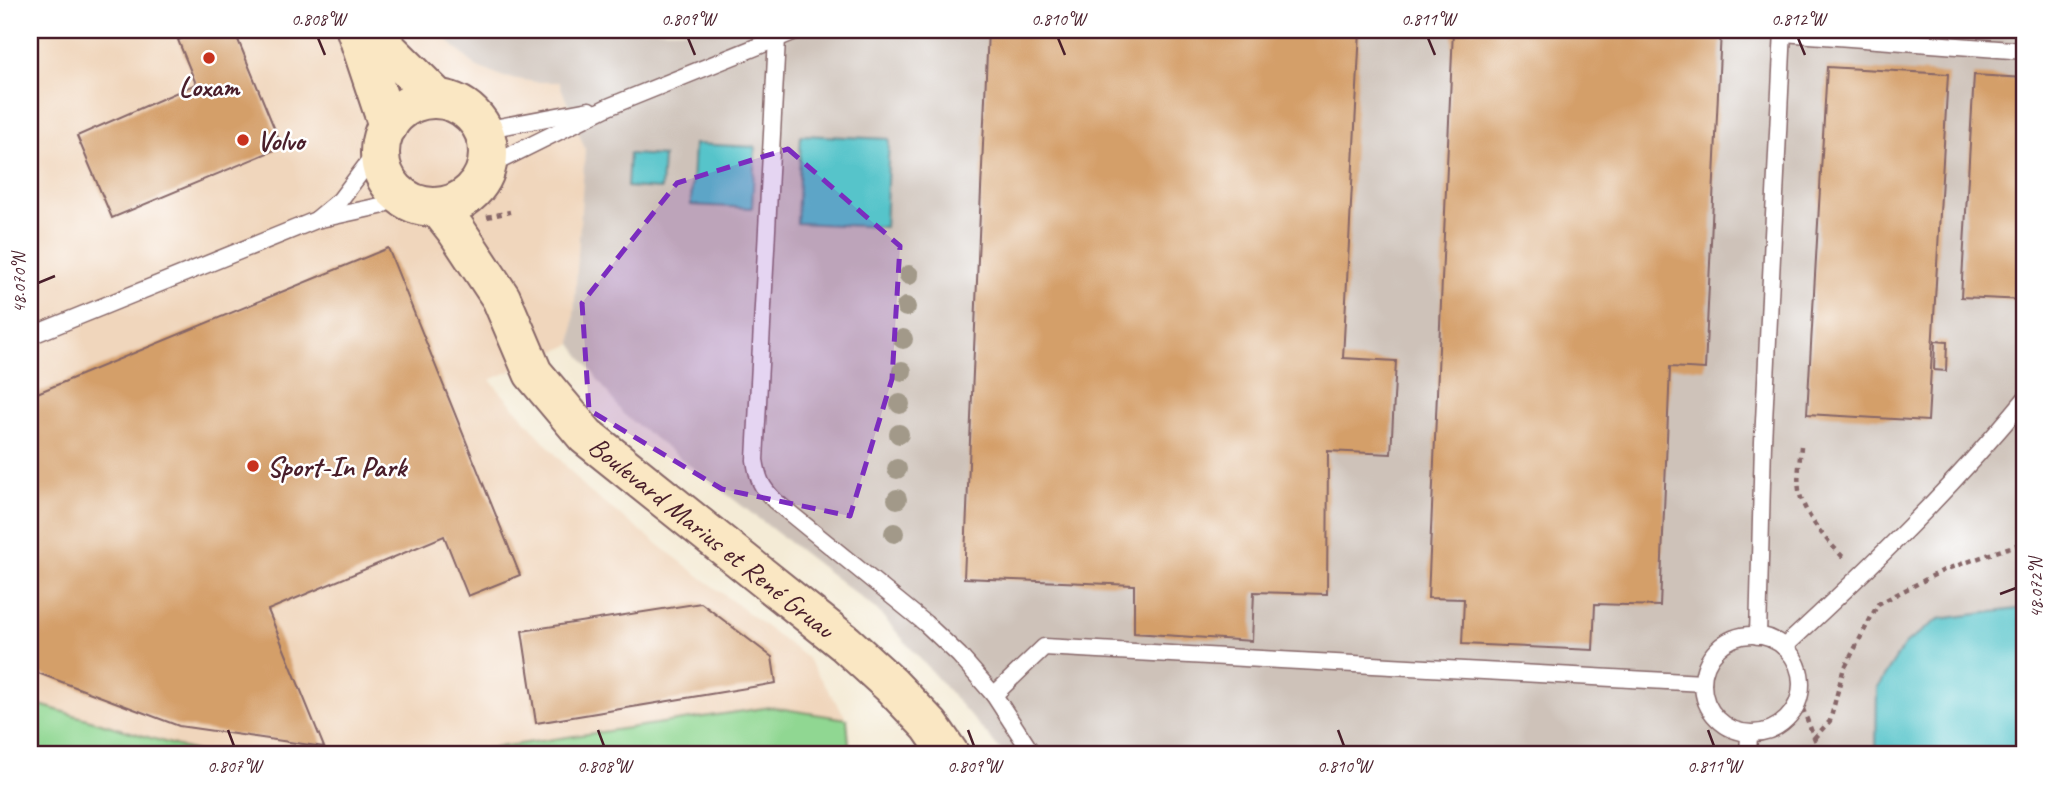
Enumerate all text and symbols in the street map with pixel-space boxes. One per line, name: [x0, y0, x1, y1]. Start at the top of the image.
text: 0.808°W: [291, 8, 348, 30]
text: 0.809°W: [661, 8, 718, 30]
text: 0.810°W: [1031, 8, 1088, 30]
text: 0.811°W: [1401, 8, 1458, 30]
text: 0.812°W: [1771, 8, 1828, 30]
marker: Loxam: [201, 50, 217, 66]
place label: Loxam: [179, 69, 241, 104]
place label: Volvo: [257, 123, 307, 158]
marker: Volvo: [235, 132, 251, 148]
text: 48.070°N: [8, 250, 30, 313]
street label: Boulevard Marius et René Gruau: [582, 428, 843, 647]
place label: Sport-In Park: [267, 449, 408, 484]
marker: Sport-In Park: [245, 458, 261, 474]
text: 48.072°N: [2025, 555, 2047, 618]
text: 0.807°W: [207, 755, 264, 777]
text: 0.808°W: [577, 755, 634, 777]
text: 0.809°W: [947, 755, 1004, 777]
text: 0.810°W: [1317, 755, 1374, 777]
text: 0.811°W: [1687, 755, 1744, 777]

